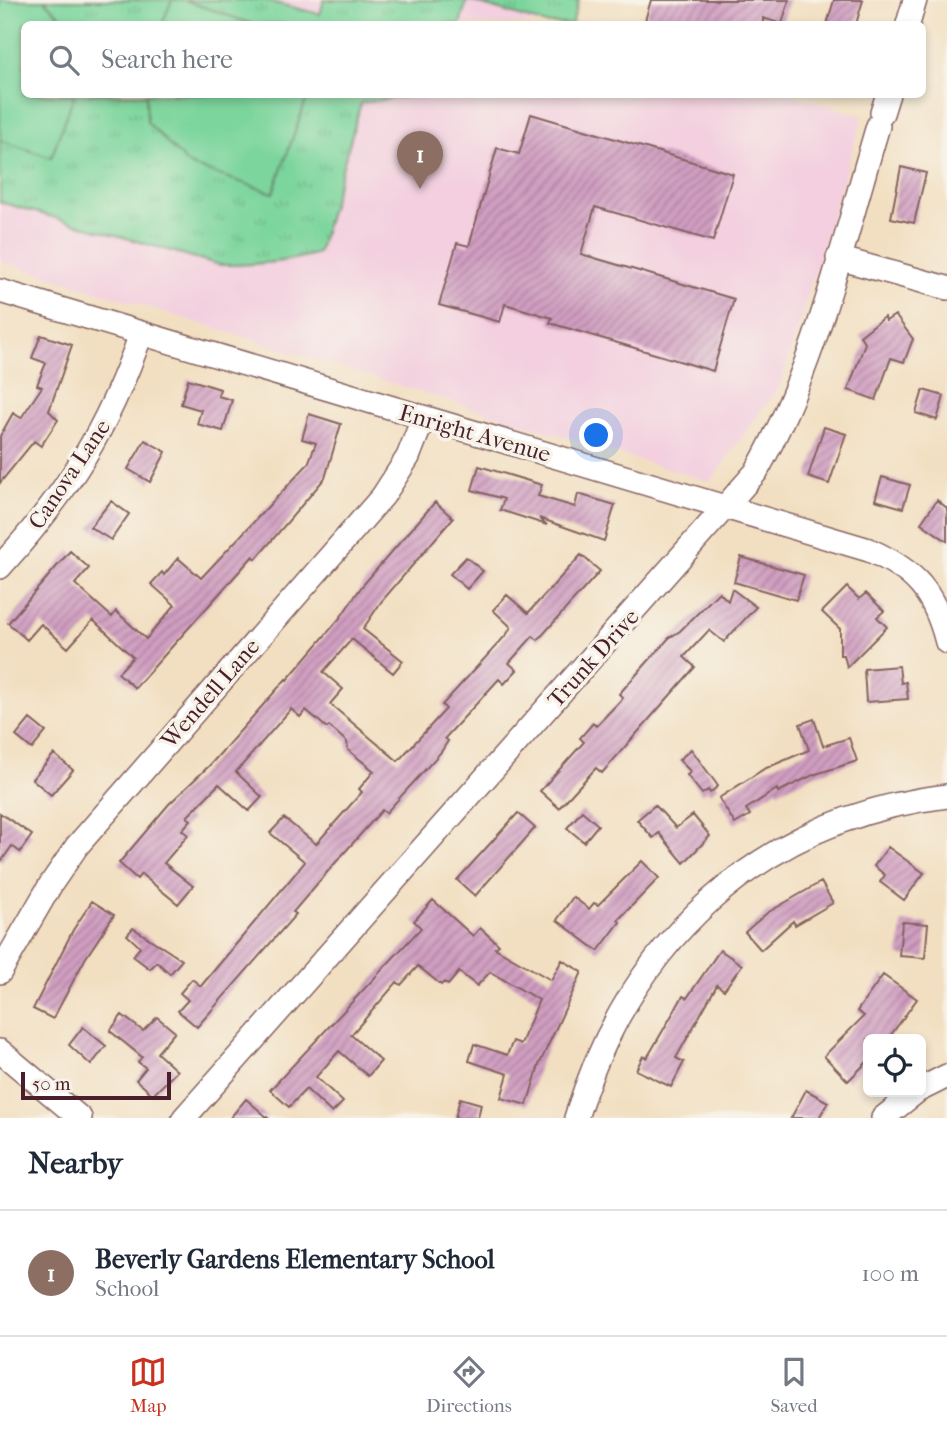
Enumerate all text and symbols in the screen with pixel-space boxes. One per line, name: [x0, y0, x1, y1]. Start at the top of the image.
search box: [21, 21, 926, 98]
icon: search: [45, 41, 83, 79]
text: Search here: [101, 44, 233, 75]
pin: 1: [397, 131, 443, 189]
street label: Enright Avenue: [396, 399, 554, 468]
street label: Canova Lane: [23, 414, 116, 534]
your location: [579, 418, 613, 452]
street label: Trunk Drive: [542, 604, 645, 713]
street label: Wendell Lane: [155, 633, 265, 754]
map controls: [863, 1034, 926, 1097]
button: locate: [863, 1034, 926, 1097]
scale bar: [21, 1069, 172, 1101]
text: 50 m: [32, 1073, 71, 1095]
text: Nearby: [28, 1146, 123, 1181]
text: Beverly Gardens Elementary School: [95, 1244, 495, 1275]
text: 1: [47, 1260, 55, 1287]
text: 100 m: [861, 1260, 919, 1287]
text: School: [95, 1275, 159, 1302]
tab: Map: [129, 1353, 167, 1417]
tab: Directions: [426, 1353, 512, 1417]
tab: Saved: [770, 1353, 818, 1417]

